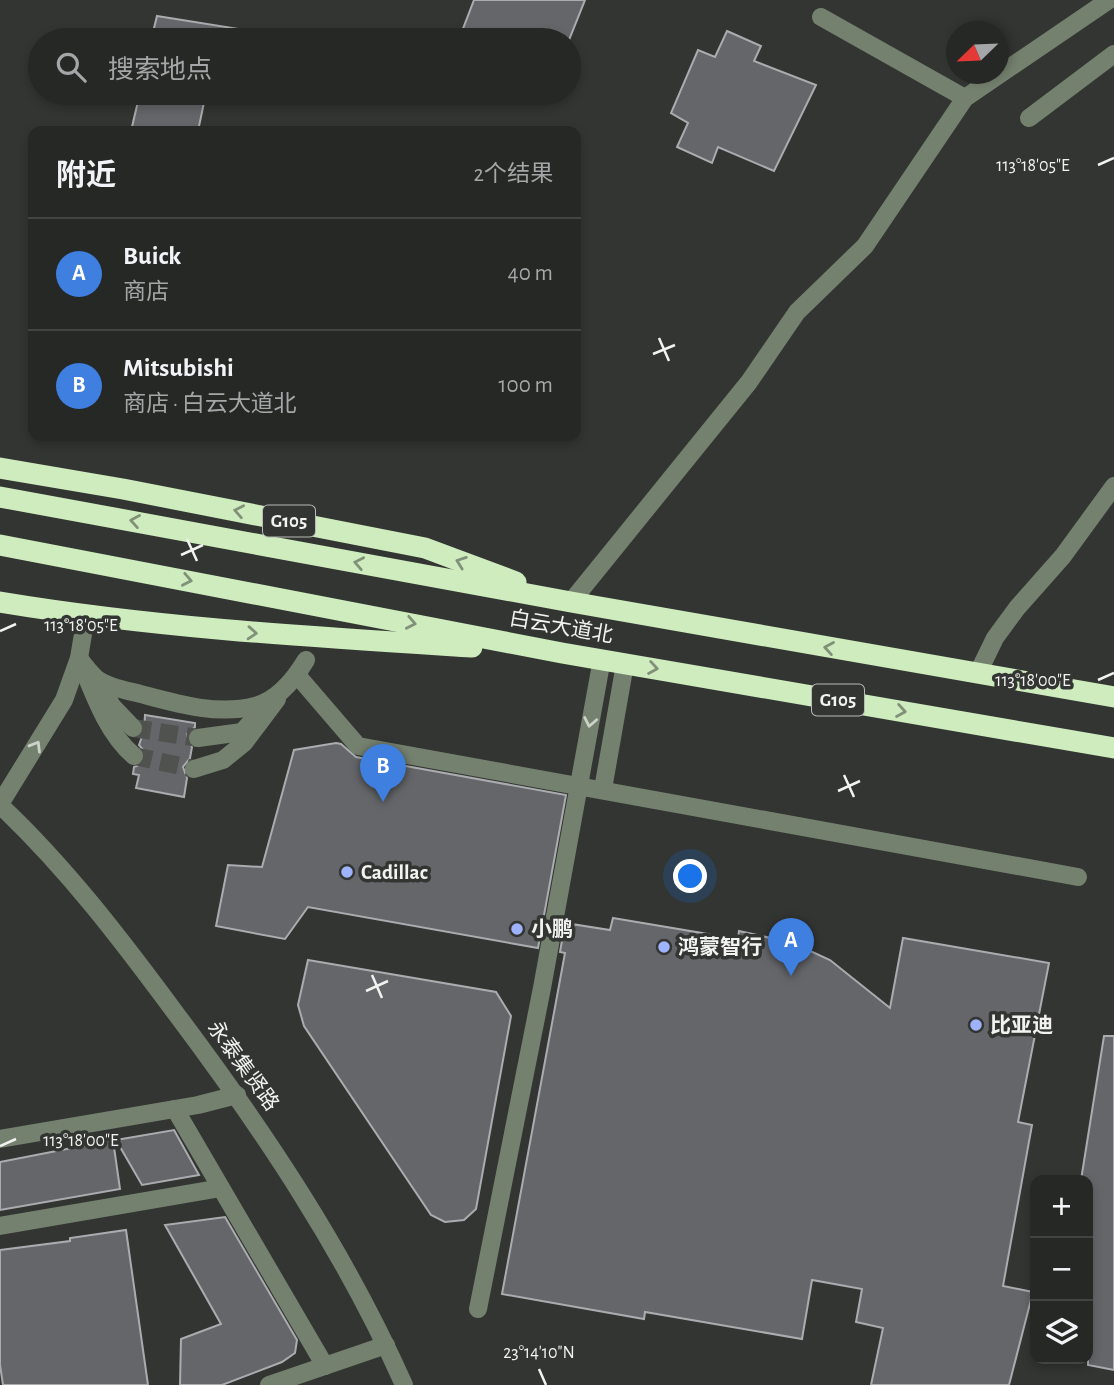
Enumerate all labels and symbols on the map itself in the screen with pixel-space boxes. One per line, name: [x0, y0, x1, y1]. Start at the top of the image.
north arrow: [946, 21, 1009, 84]
text: 113°18'05"E: [996, 157, 1070, 175]
one-way arrow: [233, 505, 245, 520]
road number: G105: [263, 506, 315, 536]
one-way arrow: [130, 514, 141, 529]
one-way arrow: [353, 556, 365, 571]
one-way arrow: [455, 556, 467, 570]
one-way arrow: [181, 572, 193, 587]
street label: 白云大道北: [507, 607, 615, 646]
one-way arrow: [405, 615, 417, 630]
text: 113°18'05"E: [44, 617, 118, 635]
one-way arrow: [247, 625, 258, 640]
one-way arrow: [824, 641, 836, 656]
one-way arrow: [647, 660, 659, 675]
text: 113°18'00"E: [995, 672, 1071, 690]
road number: G105: [812, 684, 864, 716]
one-way arrow: [895, 703, 907, 718]
one-way arrow: [583, 716, 598, 728]
one-way arrow: [28, 740, 41, 753]
pin: B: [360, 744, 406, 802]
your location: [673, 859, 707, 893]
place label: Cadillac: [361, 862, 428, 883]
marker: Cadillac: [339, 864, 355, 880]
place label: 小鹏: [531, 918, 573, 940]
pin: A: [768, 918, 814, 976]
marker: 小鹏: [509, 921, 525, 937]
place label: 鸿蒙智行: [678, 936, 762, 958]
marker: 鸿蒙智行: [656, 939, 672, 955]
place label: 比亚迪: [990, 1014, 1053, 1036]
street label: 永泰集贤路: [204, 1017, 283, 1115]
marker: 比亚迪: [968, 1017, 984, 1033]
text: 113°18'00"E: [43, 1132, 119, 1150]
text: 23°14'10"N: [503, 1344, 575, 1362]

